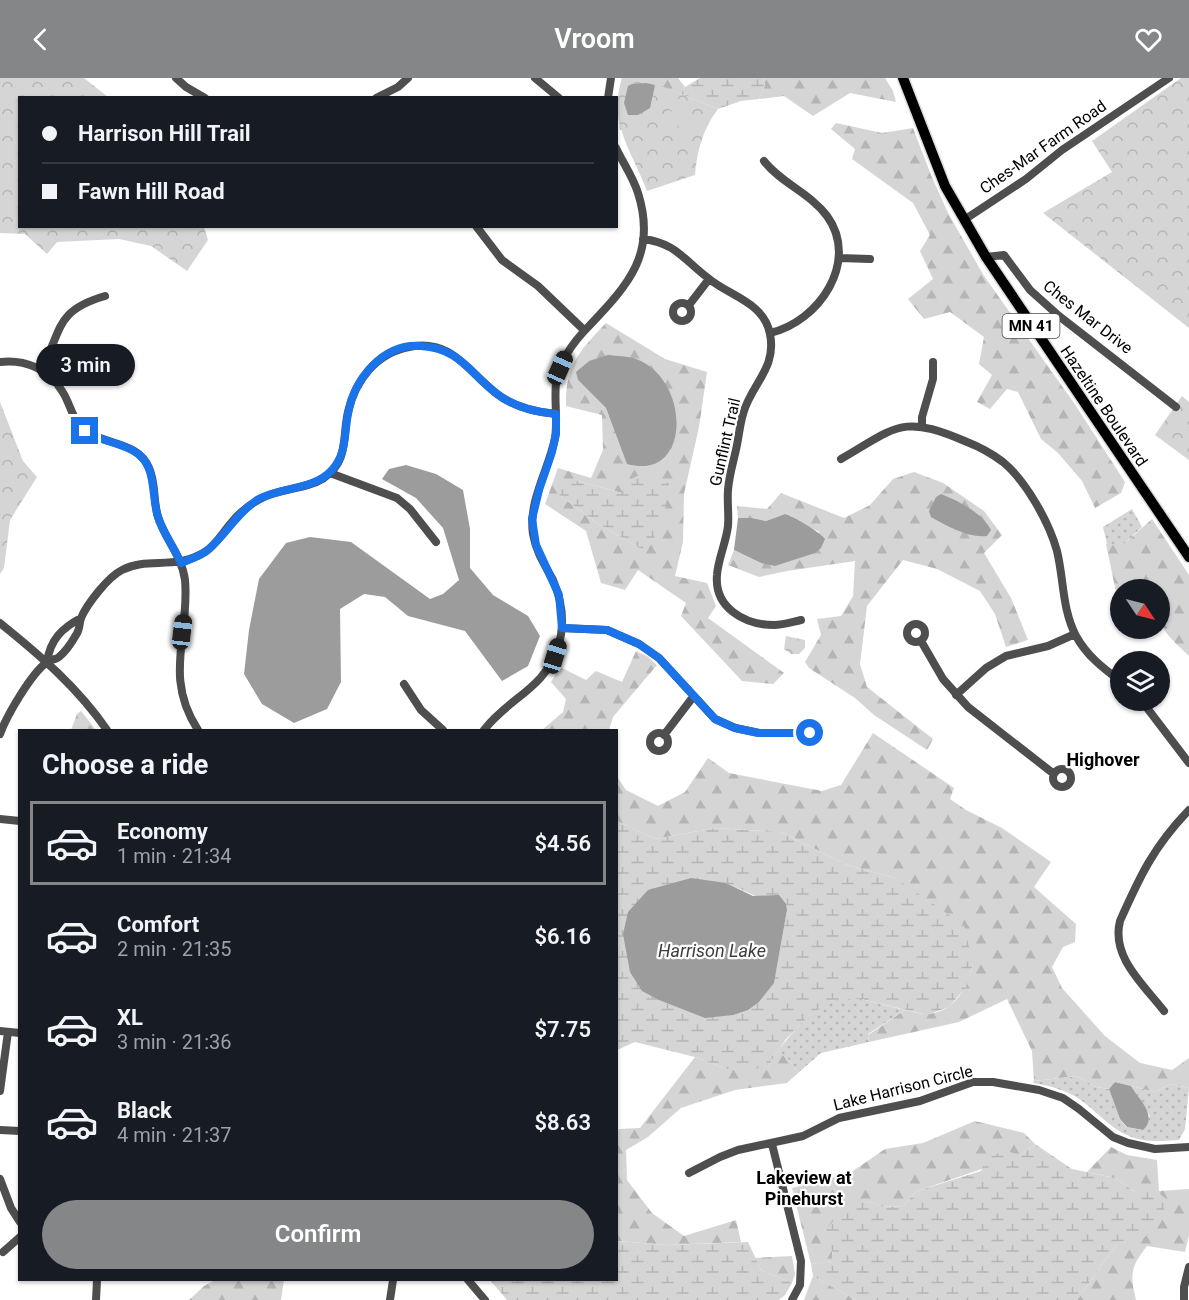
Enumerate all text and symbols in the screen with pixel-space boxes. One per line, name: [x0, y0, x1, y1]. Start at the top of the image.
icon: back: [24, 23, 57, 56]
text: Vroom: [554, 23, 635, 55]
icon: heart: [1132, 23, 1165, 56]
street label: Ches-Mar Farm Road: [976, 96, 1110, 198]
text: Harrison Hill Trail: [78, 121, 251, 146]
text: Fawn Hill Road: [78, 179, 225, 204]
street label: Ches Mar Drive: [1040, 276, 1136, 358]
road number: MN 41: [1002, 314, 1060, 338]
street label: Hazeltine Boulevard: [1057, 342, 1151, 470]
callout: 3 min: [36, 344, 134, 386]
car: [544, 348, 576, 388]
text: 3 min: [60, 353, 111, 377]
street label: Gunflint Trail: [706, 396, 744, 488]
route end: [71, 417, 98, 444]
north arrow: [1110, 579, 1170, 639]
map controls: [1110, 579, 1170, 711]
car: [171, 613, 193, 651]
car: [541, 636, 569, 676]
button: layers: [1110, 651, 1170, 711]
route start: [796, 719, 823, 746]
text: Choose a ride: [42, 749, 208, 781]
district label: Highover: [1066, 749, 1140, 770]
icon: car: [45, 816, 99, 870]
text: Economy: [117, 819, 208, 844]
text: $4.56: [534, 831, 591, 856]
text: 1 min · 21:34: [117, 844, 232, 868]
icon: car: [45, 909, 99, 963]
text: Comfort: [117, 912, 199, 937]
text: $6.16: [534, 924, 591, 949]
text: 2 min · 21:35: [117, 937, 232, 961]
water label: Harrison Lake: [658, 940, 766, 961]
icon: car: [45, 1002, 99, 1056]
text: XL: [117, 1005, 143, 1030]
text: $7.75: [534, 1017, 591, 1042]
text: 3 min · 21:36: [117, 1030, 232, 1054]
street label: Lake Harrison Circle: [831, 1061, 975, 1115]
icon: car: [45, 1095, 99, 1149]
text: Black: [117, 1098, 172, 1123]
text: $8.63: [534, 1110, 591, 1135]
text: 4 min · 21:37: [117, 1123, 232, 1147]
district label: Lakeview at Pinehurst: [756, 1167, 852, 1209]
button: Confirm: [42, 1200, 594, 1269]

